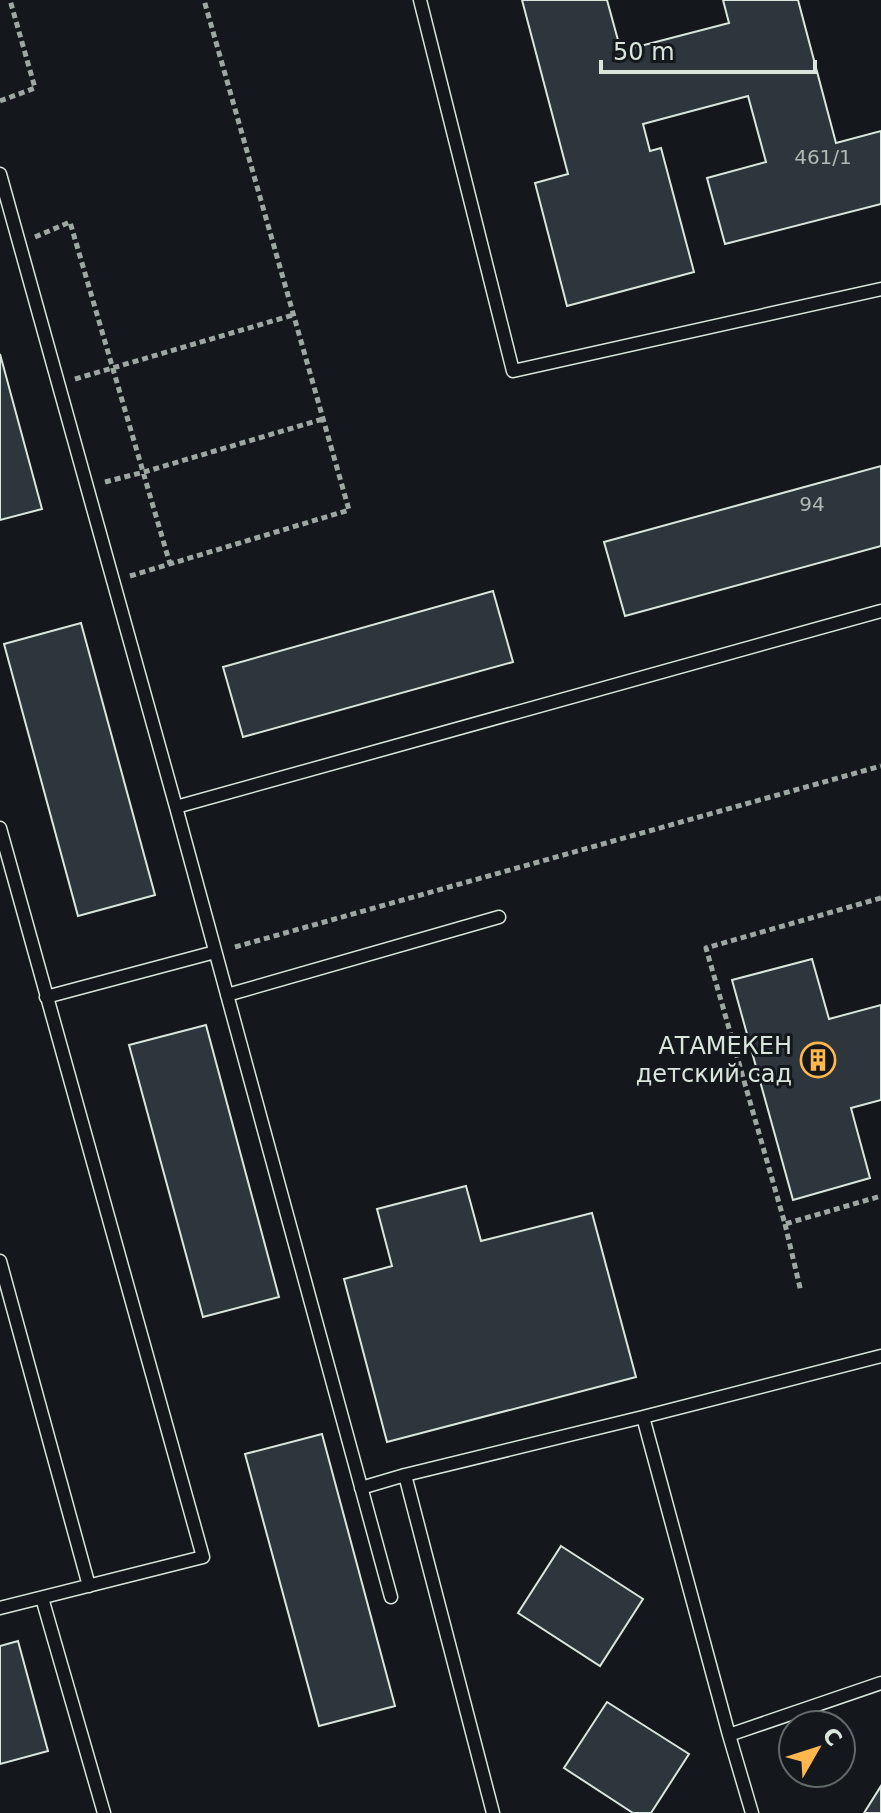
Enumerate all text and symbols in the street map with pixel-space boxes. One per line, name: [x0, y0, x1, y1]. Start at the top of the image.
scale bar: [601, 24, 815, 74]
text: 50 m: [613, 38, 675, 66]
house number: 461/1: [794, 145, 852, 169]
house number: 94: [799, 492, 825, 516]
place label: АТАМЕКЕН детский сад: [636, 1032, 792, 1088]
building icon: АТАМЕКЕН детский сад: [799, 1041, 837, 1079]
north arrow: [777, 1709, 857, 1789]
text: С: [817, 1723, 847, 1751]

